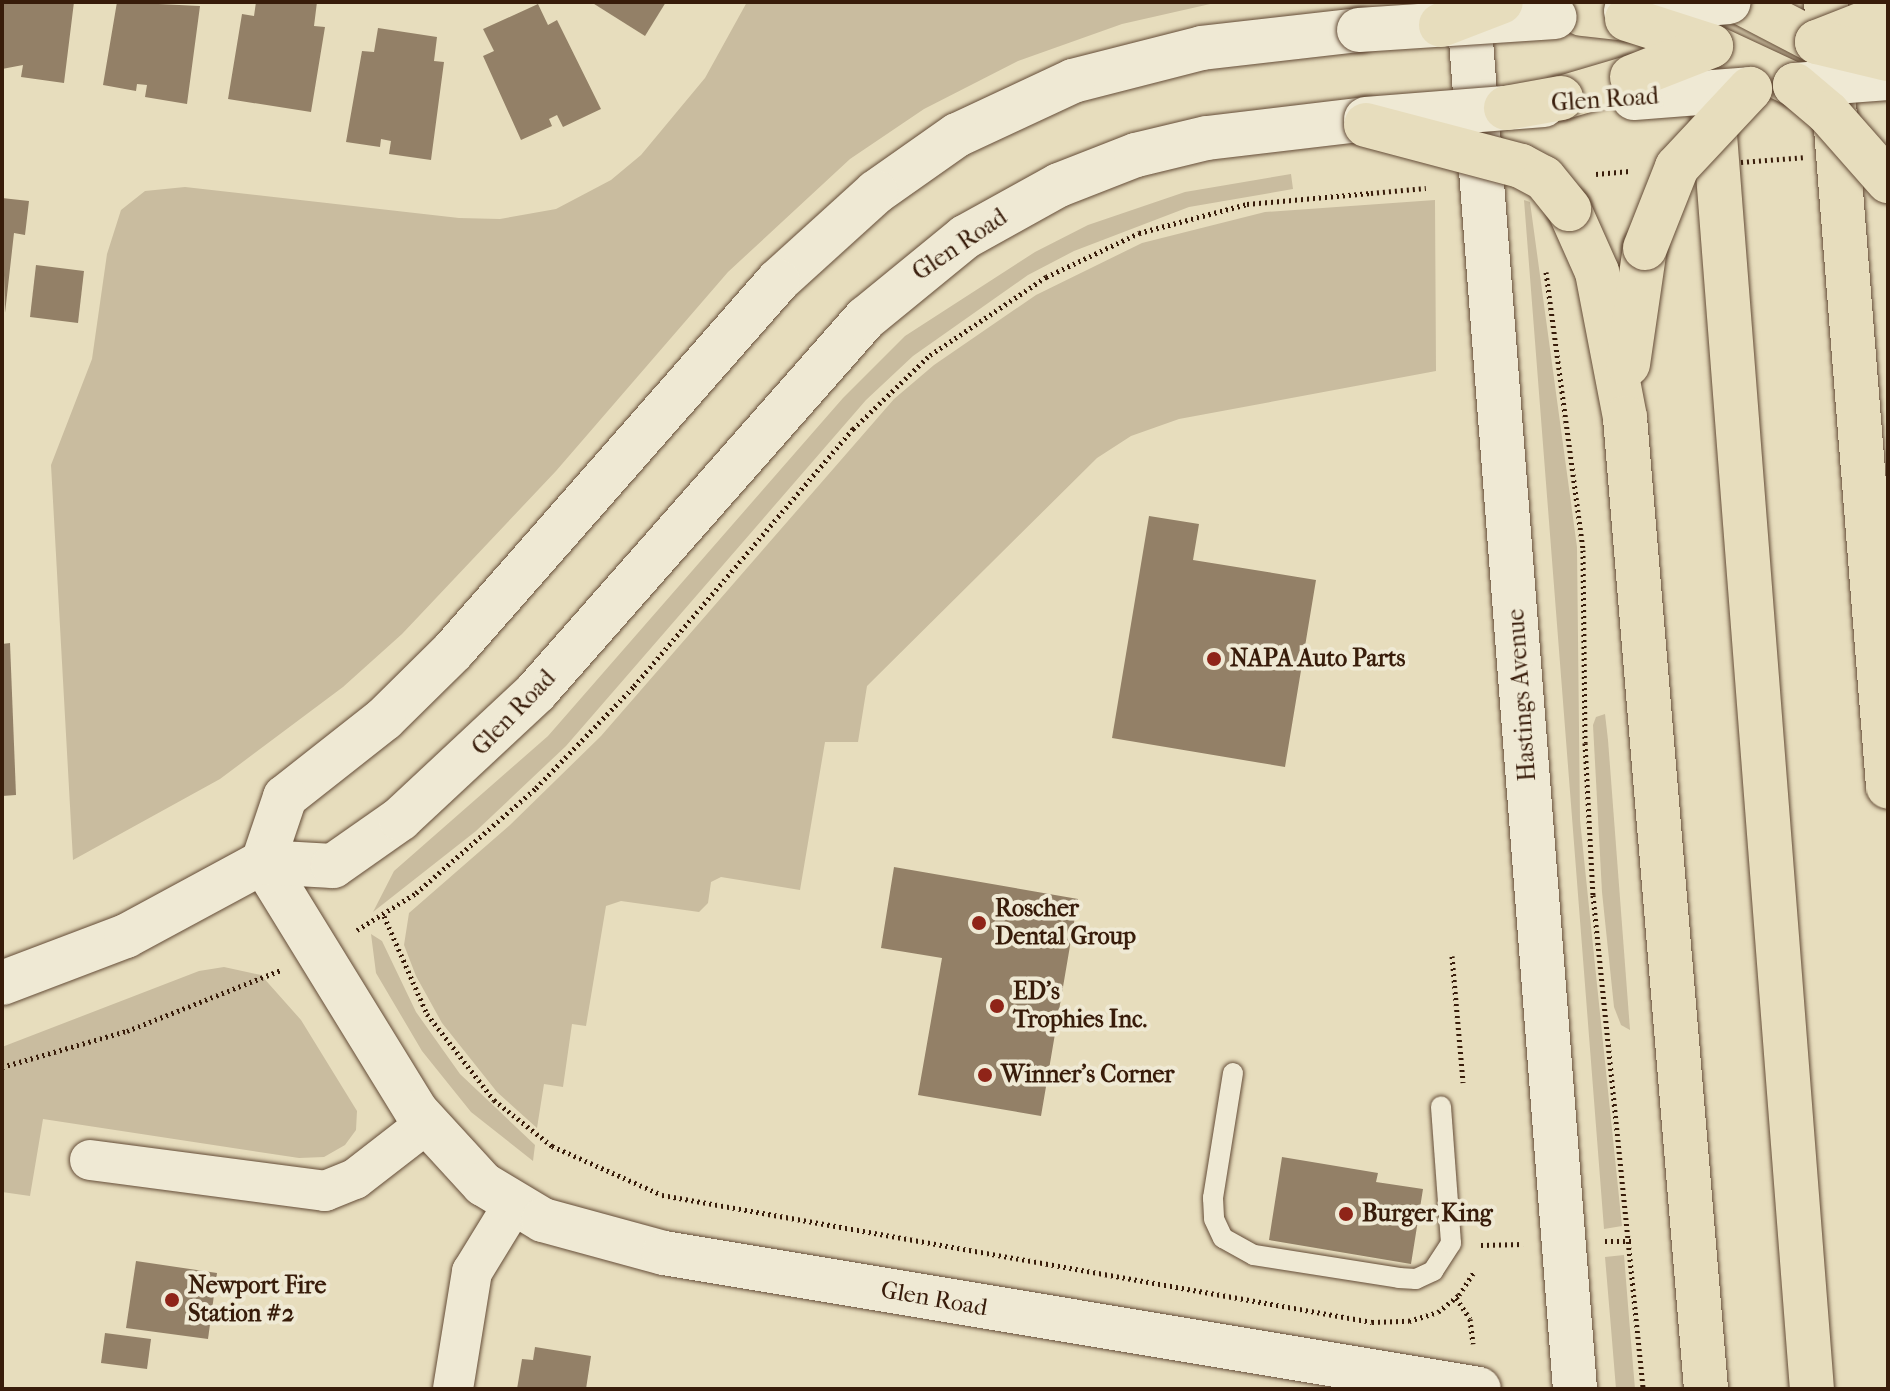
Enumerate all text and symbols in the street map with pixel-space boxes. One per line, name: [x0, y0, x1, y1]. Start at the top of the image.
street label: Glen Road: [1550, 82, 1660, 118]
street label: Glen Road: [907, 203, 1013, 287]
street label: Hastings Avenue: [1502, 608, 1542, 782]
place label: NAPA Auto Parts: [1230, 645, 1405, 673]
marker: NAPA Auto Parts: [1205, 650, 1223, 668]
street label: Glen Road: [466, 664, 562, 762]
place label: Roscher Dental Group: [995, 895, 1136, 951]
marker: Roscher Dental Group: [970, 914, 988, 932]
place label: ED's Trophies Inc.: [1013, 978, 1147, 1034]
marker: ED's Trophies Inc.: [988, 997, 1006, 1015]
place label: Winner's Corner: [1001, 1061, 1175, 1089]
marker: Winner's Corner: [976, 1066, 994, 1084]
place label: Burger King: [1362, 1200, 1493, 1228]
marker: Burger King: [1337, 1205, 1355, 1223]
place label: Newport Fire Station #2: [188, 1272, 326, 1328]
street label: Glen Road: [878, 1275, 990, 1323]
marker: Newport Fire Station #2: [163, 1291, 181, 1309]

